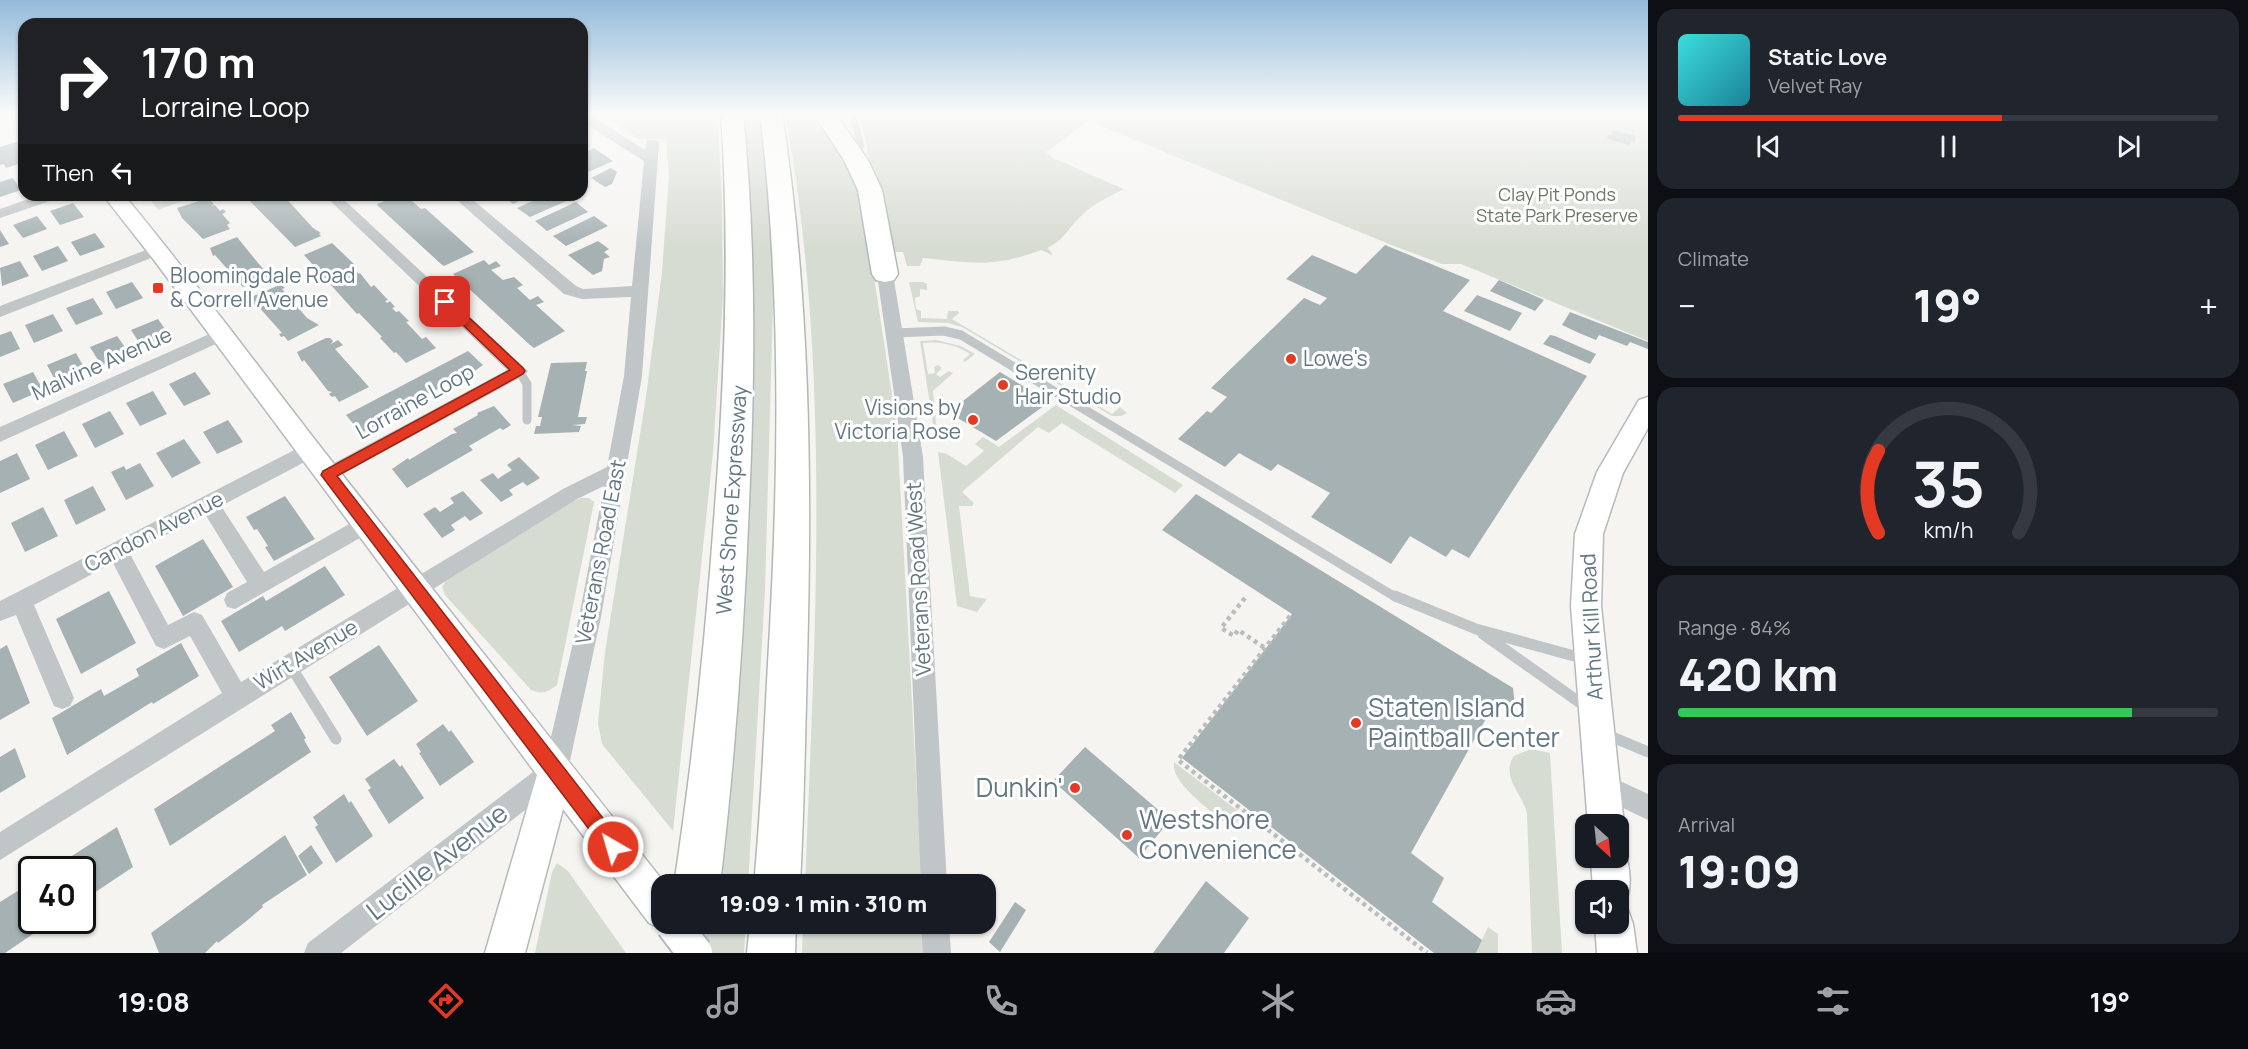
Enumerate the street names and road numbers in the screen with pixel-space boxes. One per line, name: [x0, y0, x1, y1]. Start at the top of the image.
street label: Malvine Avenue: [27, 320, 176, 406]
street label: Lorraine Loop: [350, 357, 479, 445]
street label: West Shore Expressway: [709, 384, 753, 616]
street label: Veterans Road East: [568, 457, 632, 647]
street label: Veterans Road West: [899, 481, 937, 677]
street label: Candon Avenue: [79, 484, 228, 578]
street label: Arthur Kill Road: [1573, 553, 1609, 701]
street label: Wirt Avenue: [248, 612, 362, 696]
street label: Lucille Avenue: [358, 795, 515, 928]

